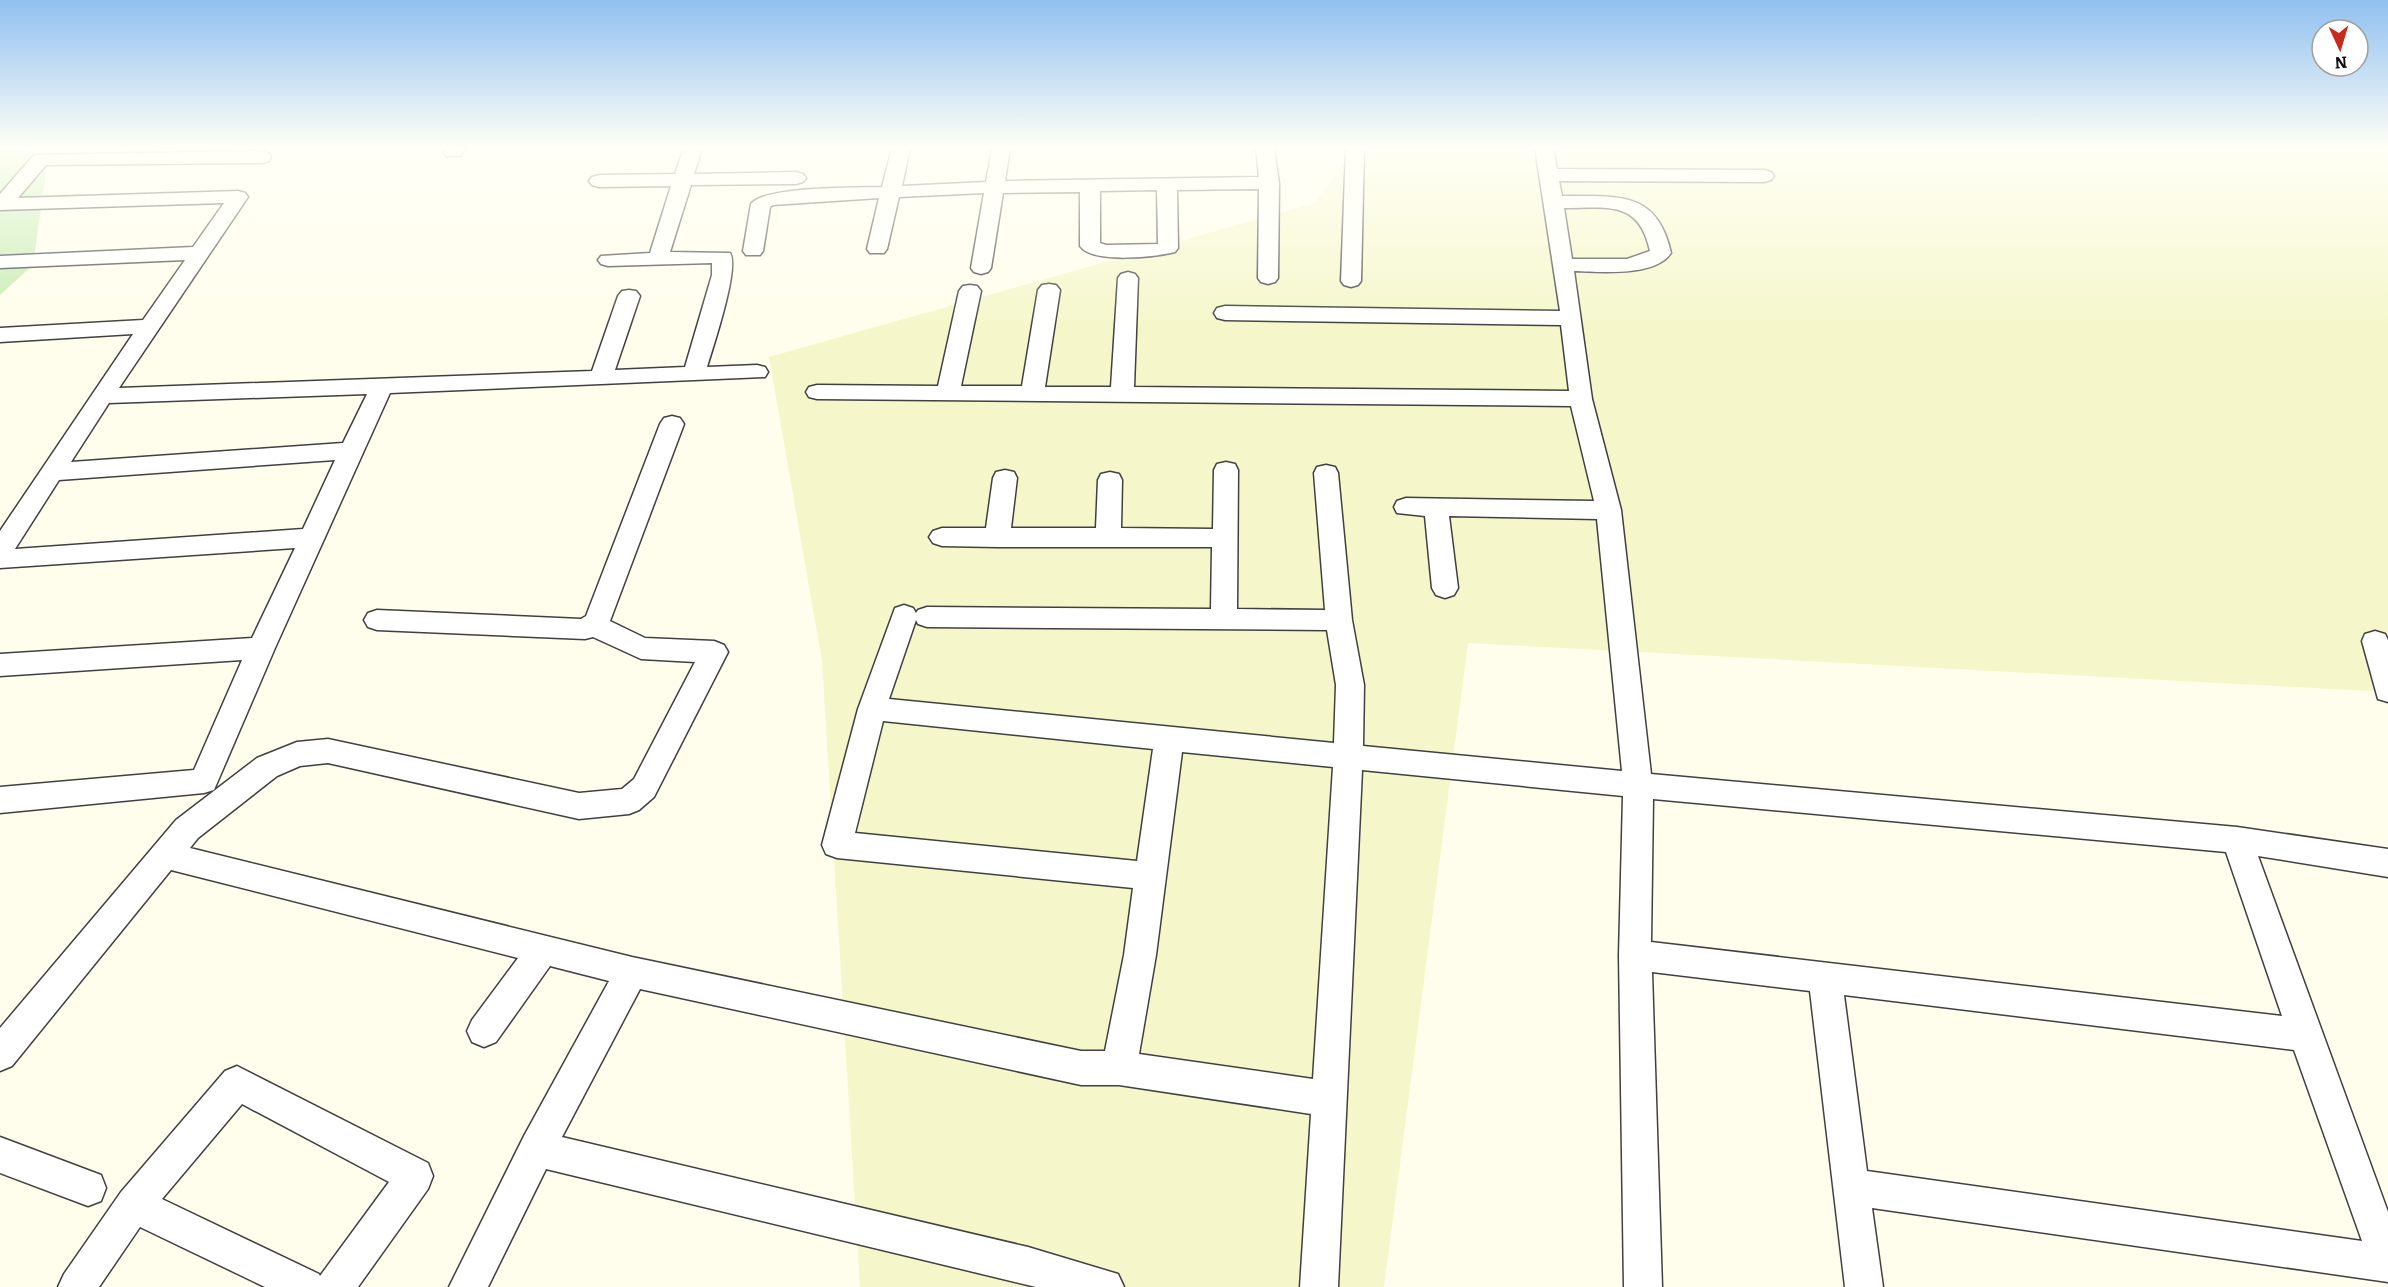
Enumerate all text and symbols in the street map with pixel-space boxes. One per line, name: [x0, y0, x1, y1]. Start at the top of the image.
north arrow: [2310, 18, 2370, 78]
text: N: [2334, 53, 2348, 72]

